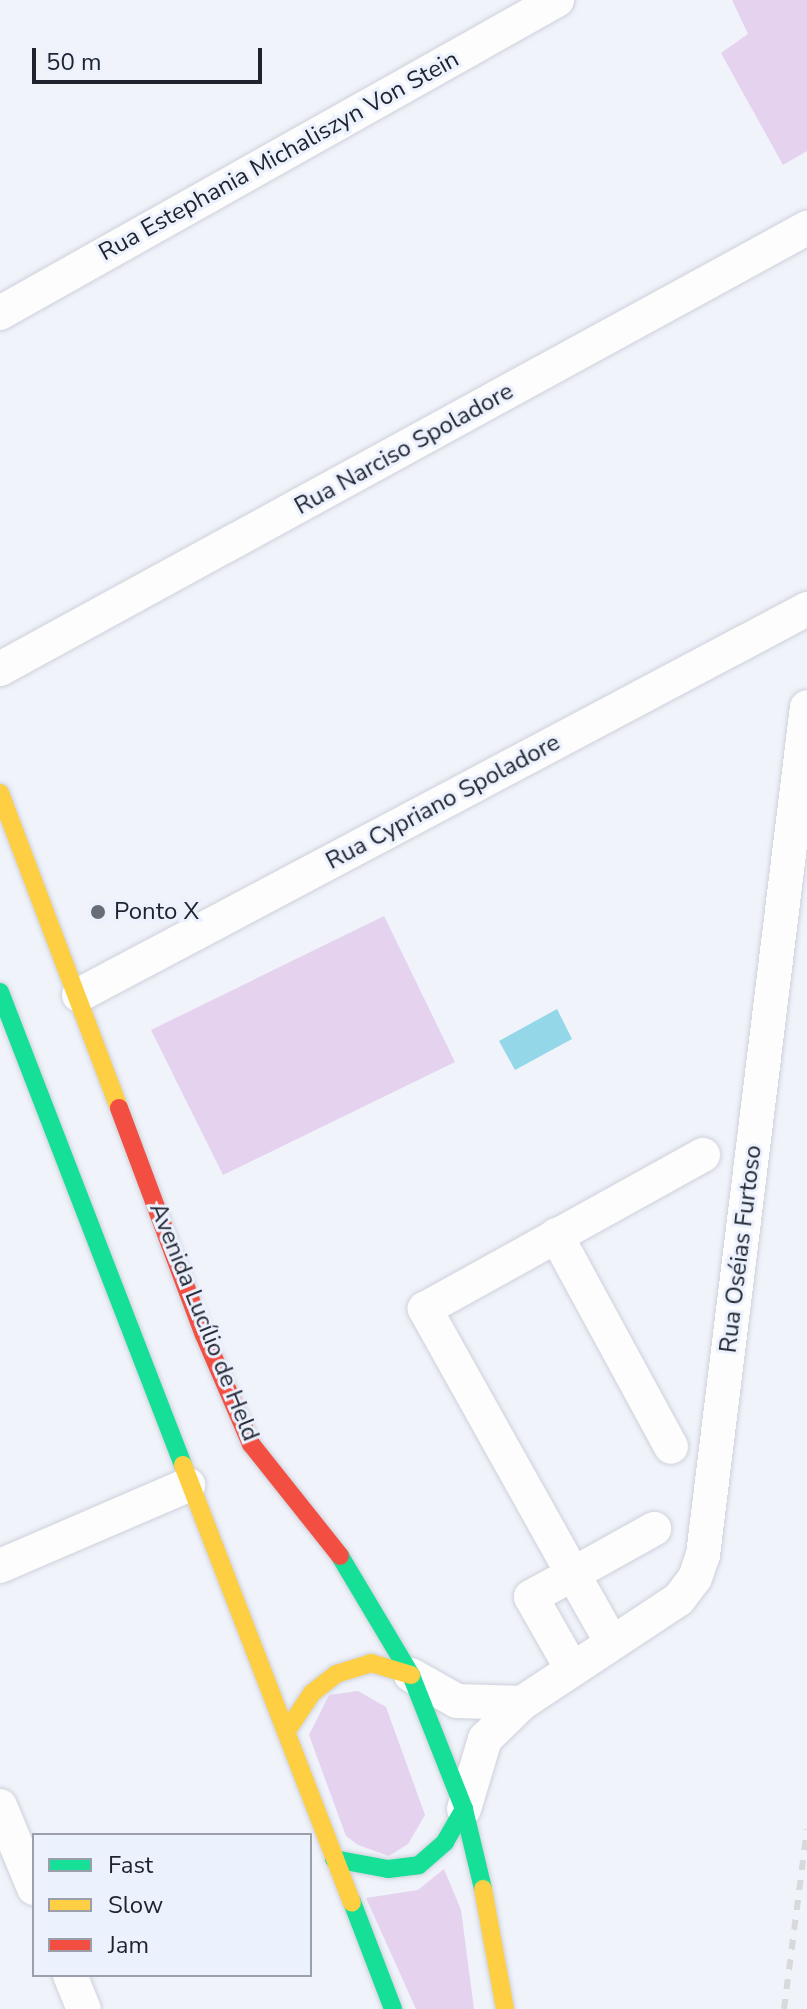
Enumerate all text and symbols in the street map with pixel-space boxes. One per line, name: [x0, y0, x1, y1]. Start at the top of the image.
scale bar: [36, 32, 266, 82]
street label: Rua Estephania Michaliszyn Von Stein: [94, 45, 464, 267]
text: 50 m: [46, 46, 102, 78]
street label: Rua Narciso Spoladore: [290, 377, 518, 521]
street label: Rua Cypriano Spoladore: [321, 728, 565, 876]
place label: Ponto X: [114, 898, 199, 926]
marker: Ponto X: [89, 903, 107, 921]
street label: Rua Oséias Furtoso: [714, 1143, 768, 1355]
street label: Avenida Lucílio de Held: [143, 1199, 265, 1445]
legend: [32, 1833, 312, 1977]
text: Fast: [108, 1849, 153, 1881]
text: Slow: [108, 1889, 163, 1921]
text: Jam: [108, 1929, 149, 1961]

